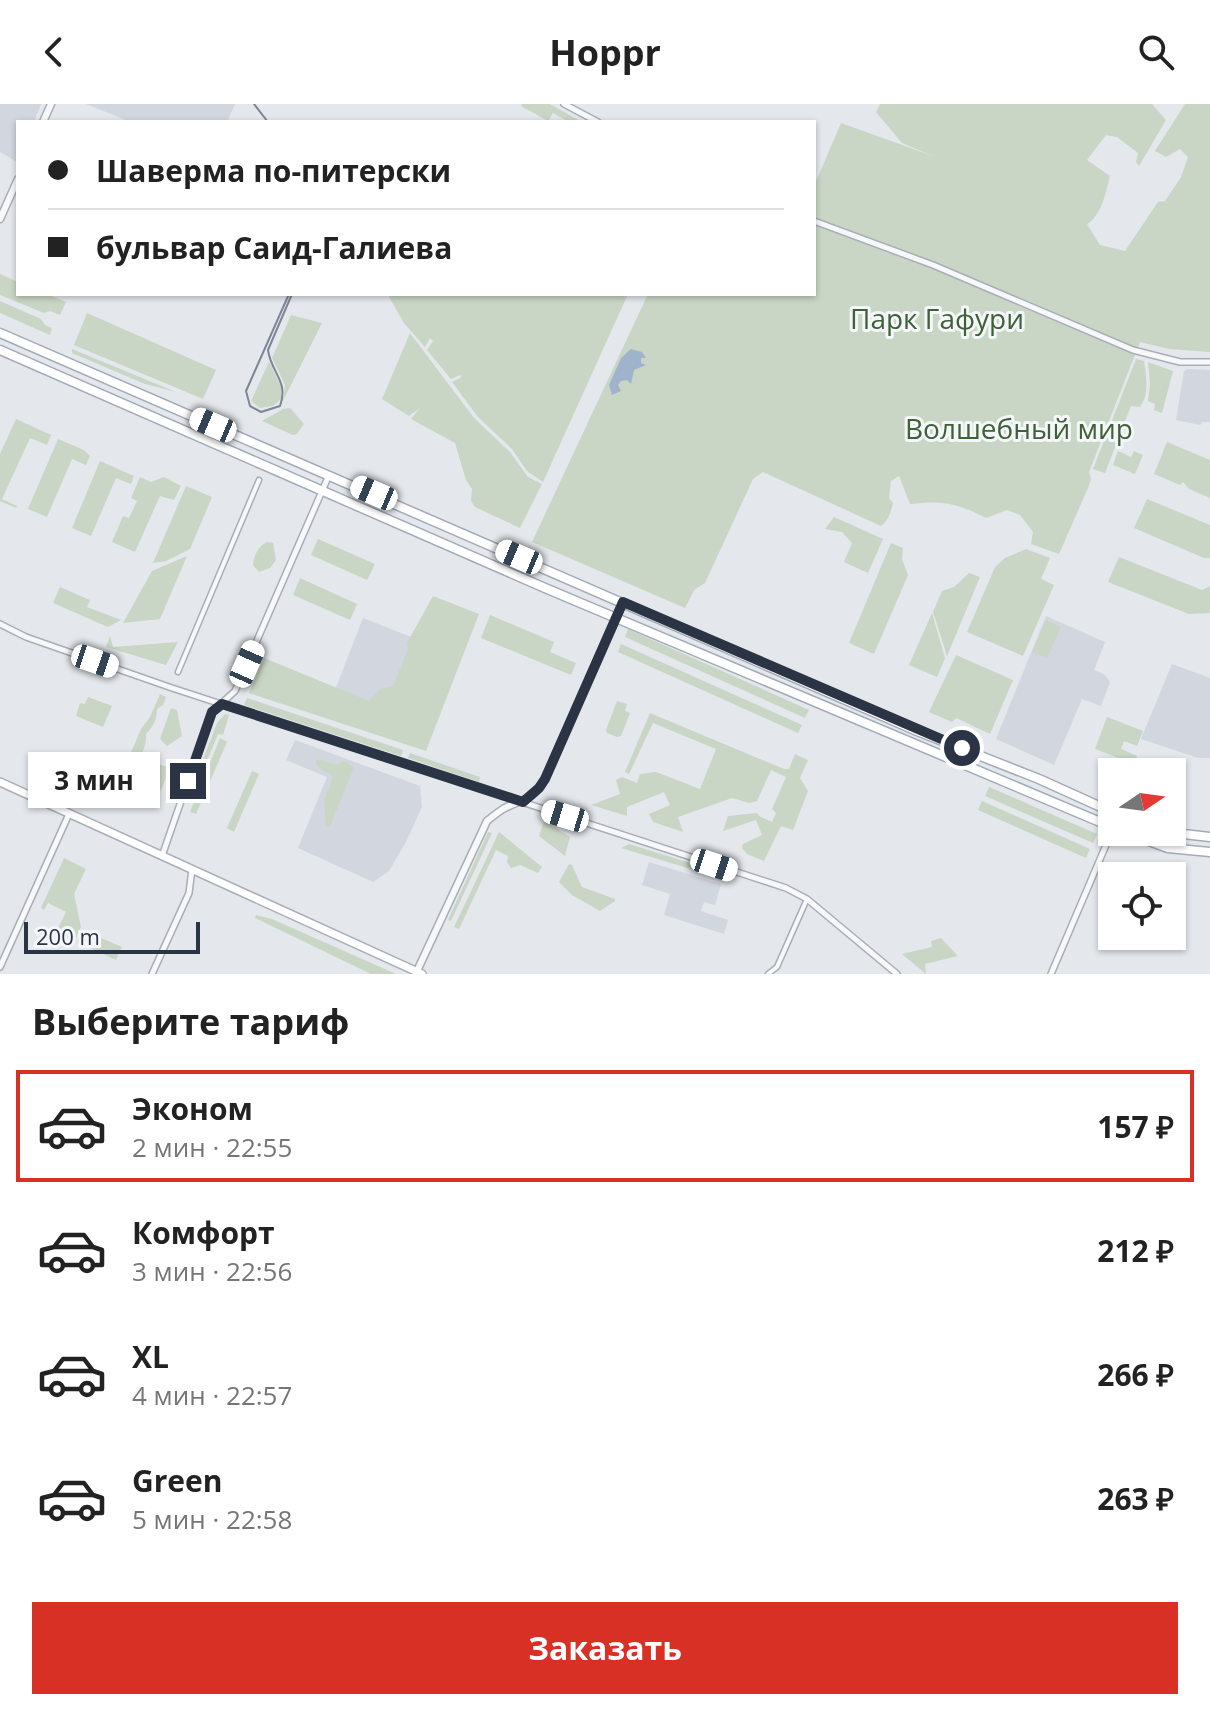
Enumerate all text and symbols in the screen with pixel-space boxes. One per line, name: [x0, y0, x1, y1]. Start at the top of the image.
text: Hoppr: [549, 28, 661, 77]
icon: back: [32, 30, 76, 74]
icon: search: [1134, 30, 1178, 74]
text: Шаверма по-питерски: [96, 150, 451, 191]
text: бульвар Саид-Галиева: [96, 227, 452, 268]
park label: Парк Гафури: [850, 299, 1024, 337]
car: [186, 405, 240, 445]
park label: Волшебный мир: [905, 409, 1133, 447]
car: [347, 473, 401, 513]
car: [492, 537, 546, 577]
car: [226, 637, 268, 691]
car: [68, 642, 122, 680]
route start: [944, 730, 980, 766]
callout: 3 мин: [28, 753, 160, 809]
north arrow: [1098, 758, 1186, 846]
map controls: [1098, 758, 1186, 950]
text: 3 мин: [54, 762, 134, 798]
route end: [170, 763, 206, 799]
car: [539, 798, 591, 834]
car: [687, 846, 741, 884]
button: locate: [1098, 862, 1186, 950]
scale bar: [24, 918, 200, 954]
text: 200 m: [36, 921, 100, 951]
text: Выберите тариф: [32, 997, 349, 1046]
text: Эконом: [132, 1088, 253, 1129]
icon: car: [36, 1090, 108, 1162]
text: 157 ₽: [1097, 1106, 1174, 1147]
text: 2 мин · 22:55: [132, 1129, 292, 1165]
text: Комфорт: [132, 1212, 275, 1253]
icon: car: [36, 1214, 108, 1286]
text: 212 ₽: [1097, 1230, 1174, 1271]
text: 3 мин · 22:56: [132, 1253, 292, 1289]
text: XL: [132, 1336, 169, 1377]
icon: car: [36, 1338, 108, 1410]
text: 266 ₽: [1097, 1354, 1174, 1395]
text: 4 мин · 22:57: [132, 1377, 292, 1413]
text: Green: [132, 1460, 223, 1501]
icon: car: [36, 1462, 108, 1534]
text: 263 ₽: [1097, 1478, 1174, 1519]
text: 5 мин · 22:58: [132, 1501, 292, 1537]
button: Заказать: [32, 1602, 1178, 1694]

